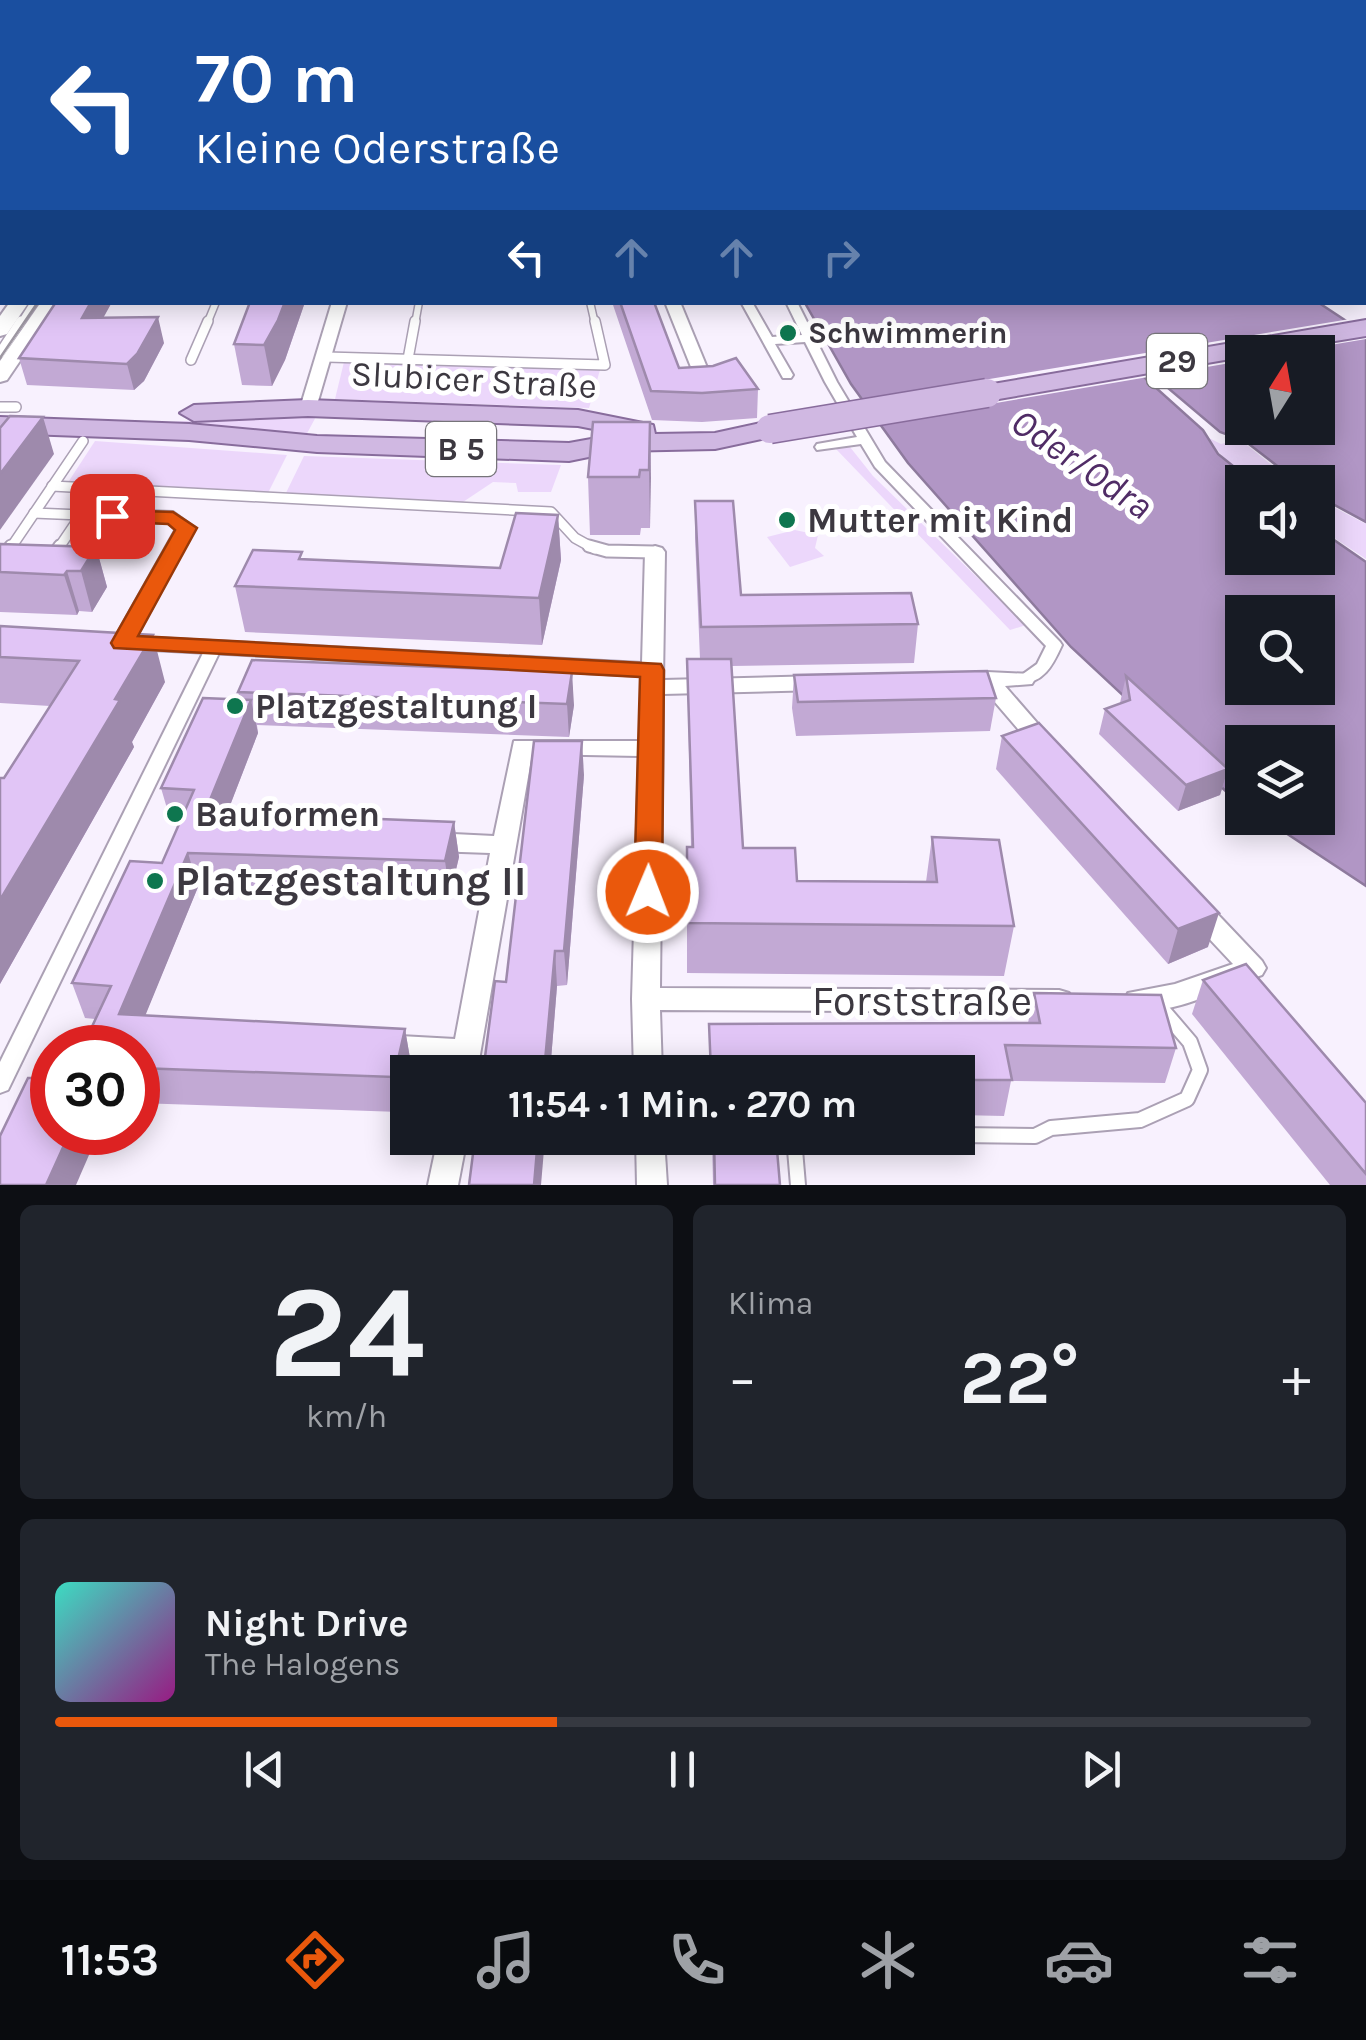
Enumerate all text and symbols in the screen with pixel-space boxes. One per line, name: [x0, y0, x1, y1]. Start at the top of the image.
text: 70 m: [195, 38, 358, 120]
icon: left: [30, 40, 160, 170]
text: Kleine Oderstraße: [195, 122, 560, 174]
icon: left: [499, 230, 554, 285]
icon: ahead: [604, 230, 659, 285]
icon: ahead: [709, 230, 764, 285]
icon: right: [814, 230, 869, 285]
place label: Schwimmerin: [808, 315, 1007, 351]
marker: Schwimmerin: [777, 322, 799, 344]
road number: 29: [1147, 334, 1207, 388]
north arrow: [1225, 335, 1335, 445]
map controls: [1225, 335, 1335, 835]
street label: Slubicer Straße: [350, 353, 598, 407]
water label: Oder/Odra: [1003, 399, 1161, 529]
road number: B 5: [426, 422, 496, 476]
button: sound: [1225, 465, 1335, 575]
pin: [70, 474, 155, 559]
icon: arrive: [85, 489, 140, 544]
place label: Mutter mit Kind: [807, 500, 1073, 541]
marker: Mutter mit Kind: [776, 509, 798, 531]
button: search: [1225, 595, 1335, 705]
place label: Platzgestaltung I: [255, 686, 537, 728]
marker: Platzgestaltung I: [224, 695, 246, 717]
button: layers: [1225, 725, 1335, 835]
place label: Bauformen: [195, 794, 380, 835]
marker: Bauformen: [164, 803, 186, 825]
position arrow: [596, 840, 700, 944]
place label: Platzgestaltung II: [175, 856, 527, 906]
marker: Platzgestaltung II: [144, 870, 166, 892]
street label: Forststraße: [812, 976, 1032, 1026]
speed limit sign: 30: [30, 1025, 160, 1155]
text: 11:54 · 1 Min. · 270 m: [508, 1082, 857, 1127]
text: 24: [268, 1257, 425, 1409]
text: Klima: [728, 1285, 814, 1322]
text: 22°: [960, 1334, 1079, 1422]
text: −: [728, 1346, 757, 1410]
text: +: [1282, 1346, 1311, 1410]
text: km/h: [306, 1398, 387, 1435]
text: Night Drive: [205, 1601, 408, 1646]
text: The Halogens: [205, 1646, 400, 1683]
icon: previous: [237, 1742, 292, 1797]
icon: pause: [655, 1742, 710, 1797]
icon: next: [1074, 1742, 1129, 1797]
icon: directions: [280, 1925, 350, 1995]
icon: music: [471, 1925, 541, 1995]
icon: phone: [662, 1925, 732, 1995]
icon: climate: [853, 1925, 923, 1995]
icon: car: [1044, 1925, 1114, 1995]
icon: filters: [1235, 1925, 1305, 1995]
text: 11:53: [61, 1934, 159, 1986]

